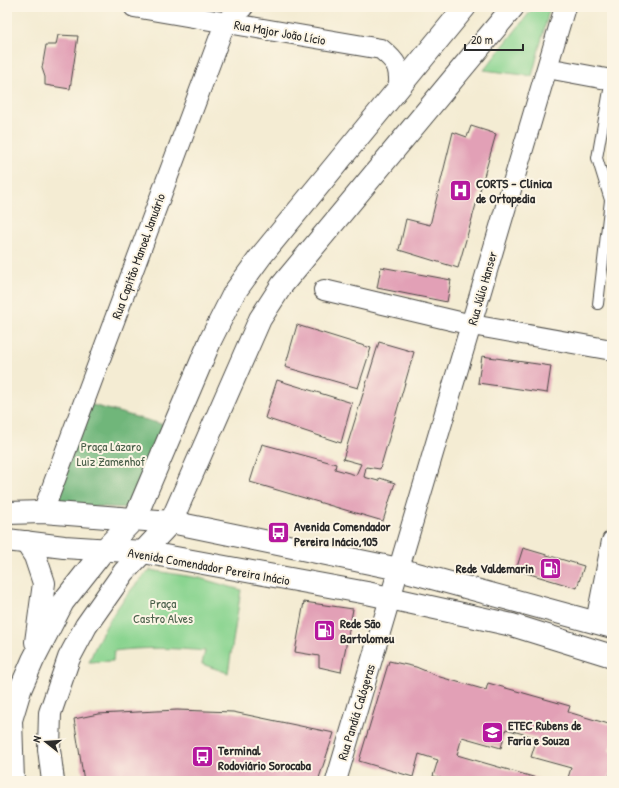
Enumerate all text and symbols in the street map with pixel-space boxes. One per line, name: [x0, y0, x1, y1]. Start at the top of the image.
street label: Rua Major João Lício: [233, 15, 327, 49]
scale bar: [465, 26, 523, 52]
text: 20 m: [471, 31, 493, 48]
place label: CORTS - Clínica de Ortopedia: [476, 174, 553, 208]
hospital icon: CORTS - Clínica de Ortopedia: [447, 177, 473, 203]
street label: Rua Capitão Manoel Januário: [107, 191, 169, 321]
street label: Rua Júlio Hanser: [463, 249, 501, 327]
park label: Praça Lázaro Luiz Zamenhof: [77, 437, 146, 470]
place label: Avenida Comendador Pereira Inácio,105: [294, 517, 391, 550]
bus stop icon: Avenida Comendador Pereira Inácio,105: [266, 520, 292, 546]
street label: Avenida Comendador Pereira Inácio: [127, 543, 291, 589]
fuel station icon: Rede Valdemarin: [537, 555, 563, 581]
place label: Rede Valdemarin: [456, 559, 534, 577]
park label: Praça Castro Alves: [133, 594, 193, 627]
place label: Rede São Bartolomeu: [340, 614, 395, 647]
fuel station icon: Rede São Bartolomeu: [311, 617, 337, 643]
street label: Rua Pandiá Calógeras: [333, 662, 379, 762]
place label: ETEC Rubens de Faria e Souza: [507, 716, 582, 749]
school or university icon: ETEC Rubens de Faria e Souza: [479, 719, 505, 745]
north arrow: [26, 722, 66, 762]
text: N: [29, 734, 44, 744]
place label: Terminal Rodoviário Sorocaba: [217, 741, 312, 774]
bus stop icon: Terminal Rodoviário Sorocaba: [190, 744, 216, 770]

